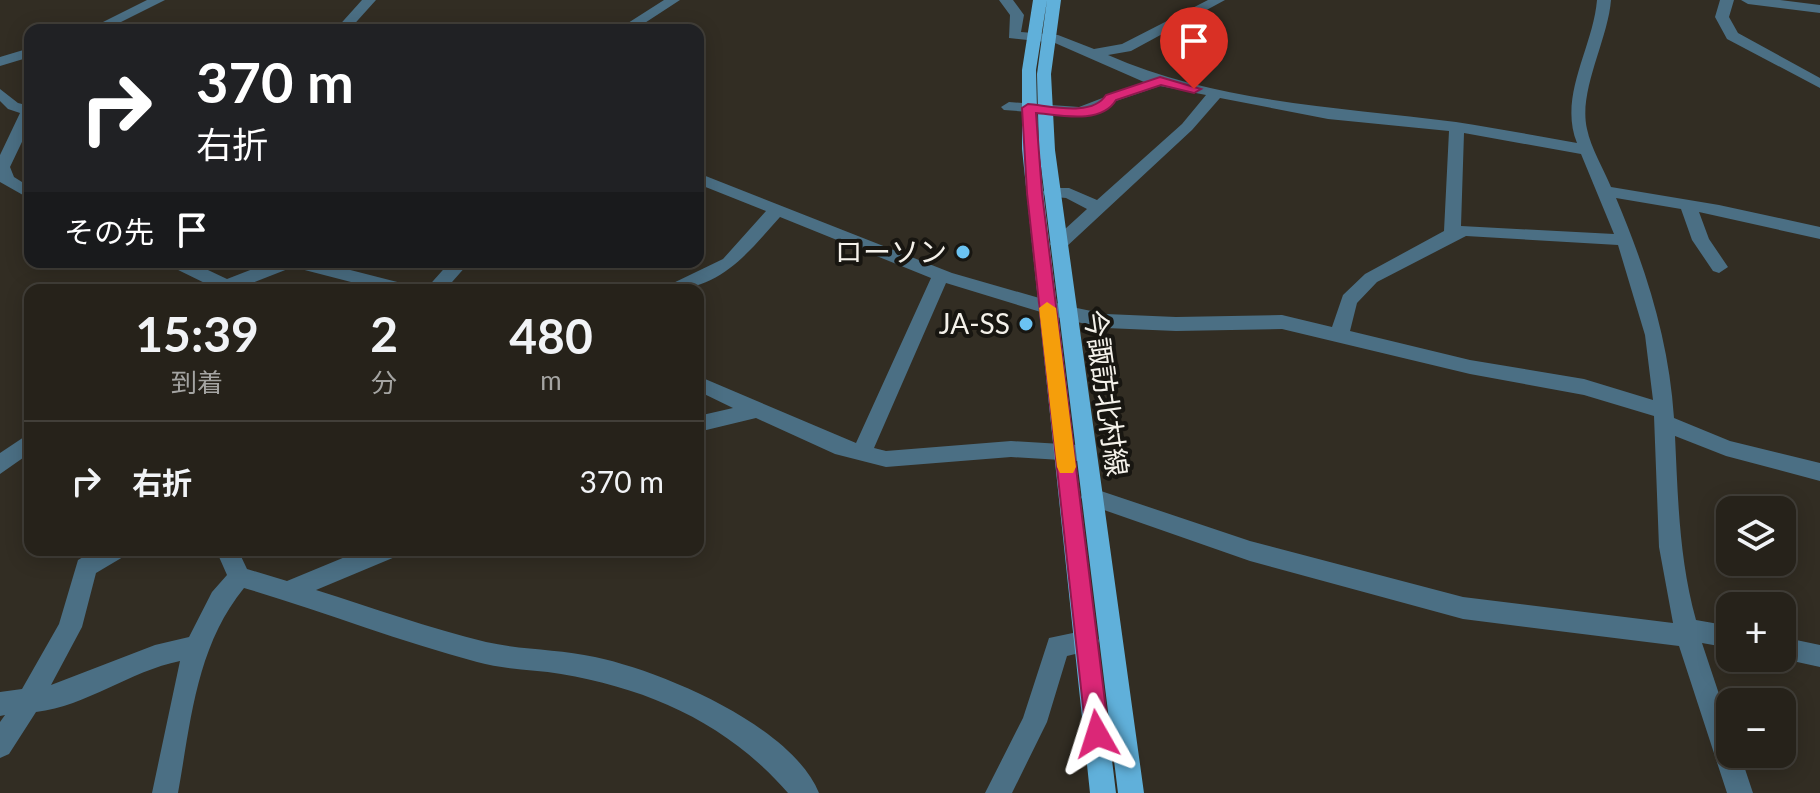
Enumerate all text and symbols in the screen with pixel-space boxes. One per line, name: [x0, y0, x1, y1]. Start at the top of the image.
pin: [1160, 7, 1228, 89]
icon: arrive: [1172, 19, 1216, 63]
text: 370 m: [196, 48, 354, 115]
icon: right: [64, 56, 168, 160]
text: 右折: [196, 122, 268, 166]
icon: arrive: [170, 208, 214, 252]
text: その先: [64, 213, 154, 249]
place label: ローソン: [835, 234, 947, 268]
marker: ローソン: [954, 243, 972, 261]
text: 15:39: [135, 305, 259, 362]
text: 2: [370, 305, 398, 362]
place label: JA-SS: [939, 306, 1010, 340]
text: 480: [509, 307, 593, 364]
street label: 今諏訪北村線: [1078, 307, 1136, 478]
marker: JA-SS: [1017, 315, 1035, 333]
text: m: [540, 364, 562, 396]
text: 到着: [171, 366, 223, 398]
text: 分: [371, 366, 397, 398]
icon: right: [64, 459, 108, 503]
text: 370 m: [579, 463, 664, 499]
text: 右折: [132, 464, 192, 500]
map controls: [1716, 496, 1796, 768]
button: layers: [1716, 496, 1796, 576]
button: +: [1716, 592, 1796, 672]
button: −: [1716, 688, 1796, 768]
position arrow: [1055, 692, 1139, 776]

